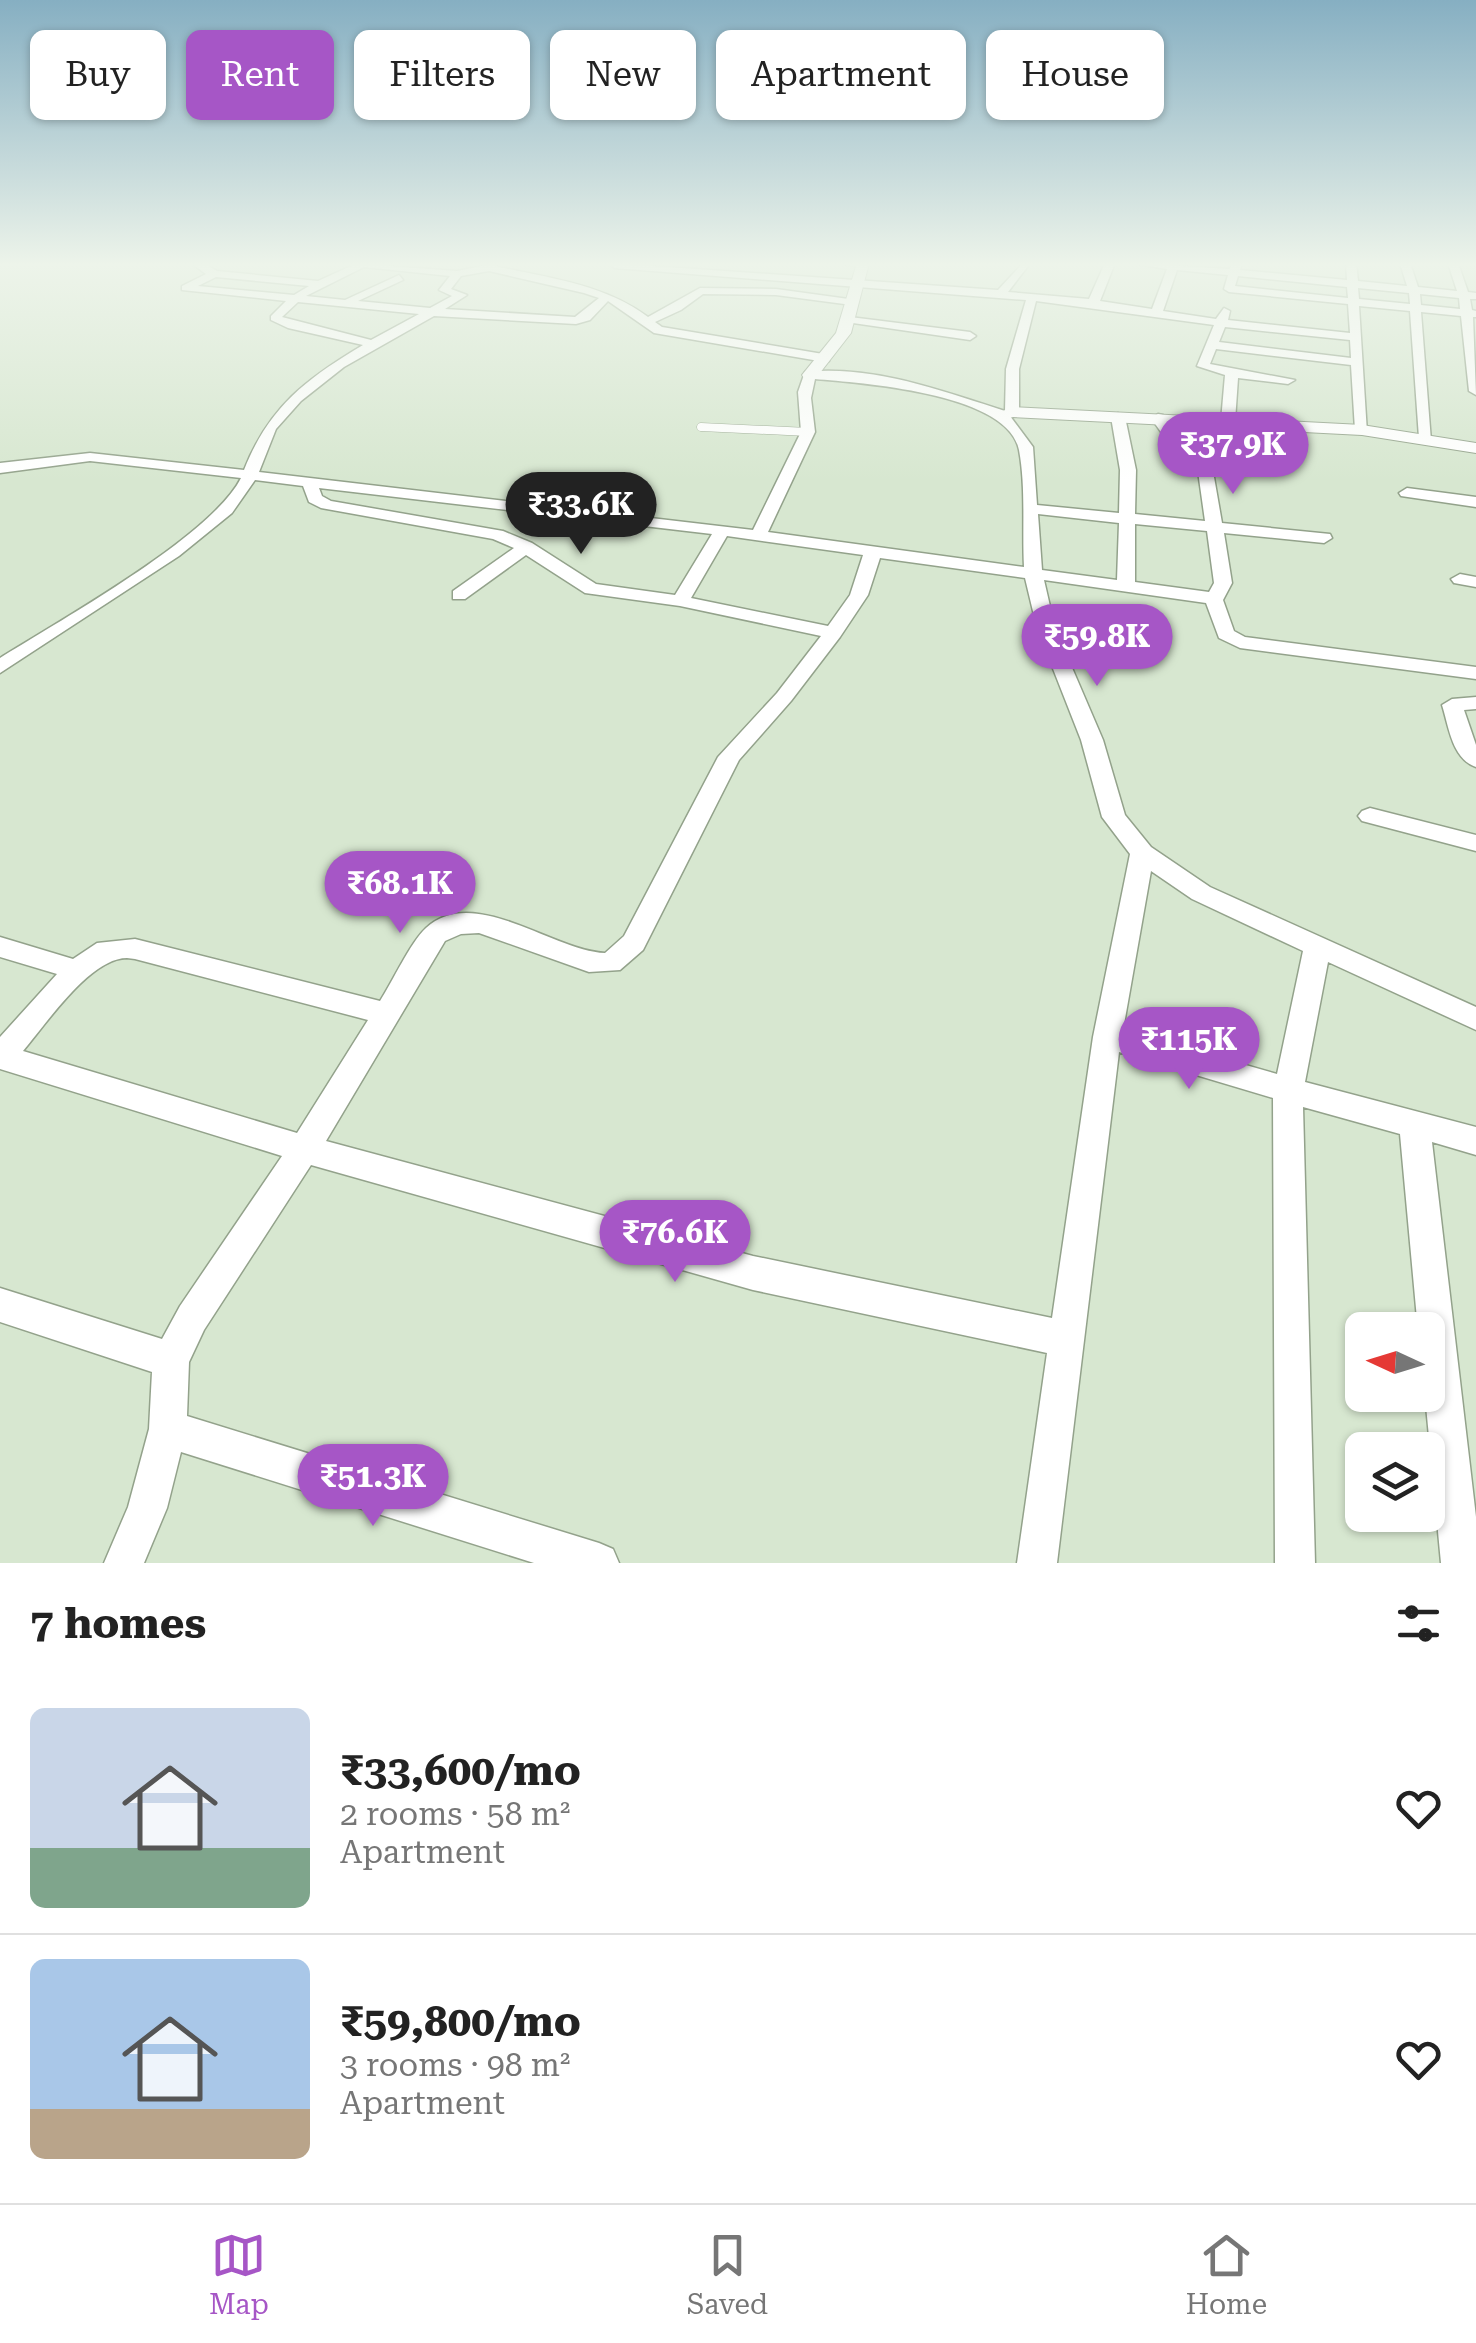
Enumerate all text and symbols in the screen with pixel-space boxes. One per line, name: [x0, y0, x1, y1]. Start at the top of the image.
chip: Buy: [30, 30, 166, 120]
chip: Rent: [186, 30, 334, 120]
chip: Filters: [354, 30, 530, 120]
chip: New: [550, 30, 696, 120]
chip: Apartment: [716, 30, 966, 120]
chip: House: [986, 30, 1164, 120]
pin: ₹37.9K: [1152, 412, 1314, 497]
text: ₹37.9K: [1180, 425, 1286, 463]
pin: ₹33.6K: [500, 472, 662, 557]
text: ₹33.6K: [528, 485, 634, 523]
pin: ₹59.8K: [1016, 604, 1178, 689]
text: ₹59.8K: [1044, 617, 1150, 655]
pin: ₹68.1K: [319, 851, 481, 936]
text: ₹68.1K: [347, 864, 453, 902]
pin: ₹115K: [1119, 1007, 1259, 1092]
text: ₹115K: [1141, 1020, 1237, 1058]
pin: ₹76.6K: [594, 1200, 756, 1285]
text: ₹76.6K: [622, 1213, 728, 1251]
north arrow: [1345, 1312, 1445, 1412]
map controls: [1345, 1312, 1445, 1532]
button: layers: [1345, 1432, 1445, 1532]
pin: ₹51.3K: [292, 1444, 454, 1529]
text: ₹51.3K: [320, 1457, 426, 1495]
icon: filters: [1391, 1596, 1446, 1651]
text: 7 homes: [30, 1599, 206, 1648]
text: ₹33,600/mo: [340, 1746, 581, 1795]
icon: home: [110, 1748, 230, 1868]
icon: heart: [1391, 1781, 1446, 1836]
text: 2 rooms · 58 m²: [340, 1795, 570, 1833]
text: Apartment: [340, 1833, 505, 1871]
text: ₹59,800/mo: [340, 1997, 581, 2046]
icon: home: [110, 1999, 230, 2119]
icon: heart: [1391, 2032, 1446, 2087]
text: 3 rooms · 98 m²: [340, 2046, 570, 2084]
text: Apartment: [340, 2084, 505, 2122]
tab: Map: [209, 2228, 269, 2321]
tab: Saved: [687, 2228, 768, 2321]
tab: Home: [1186, 2228, 1267, 2321]

